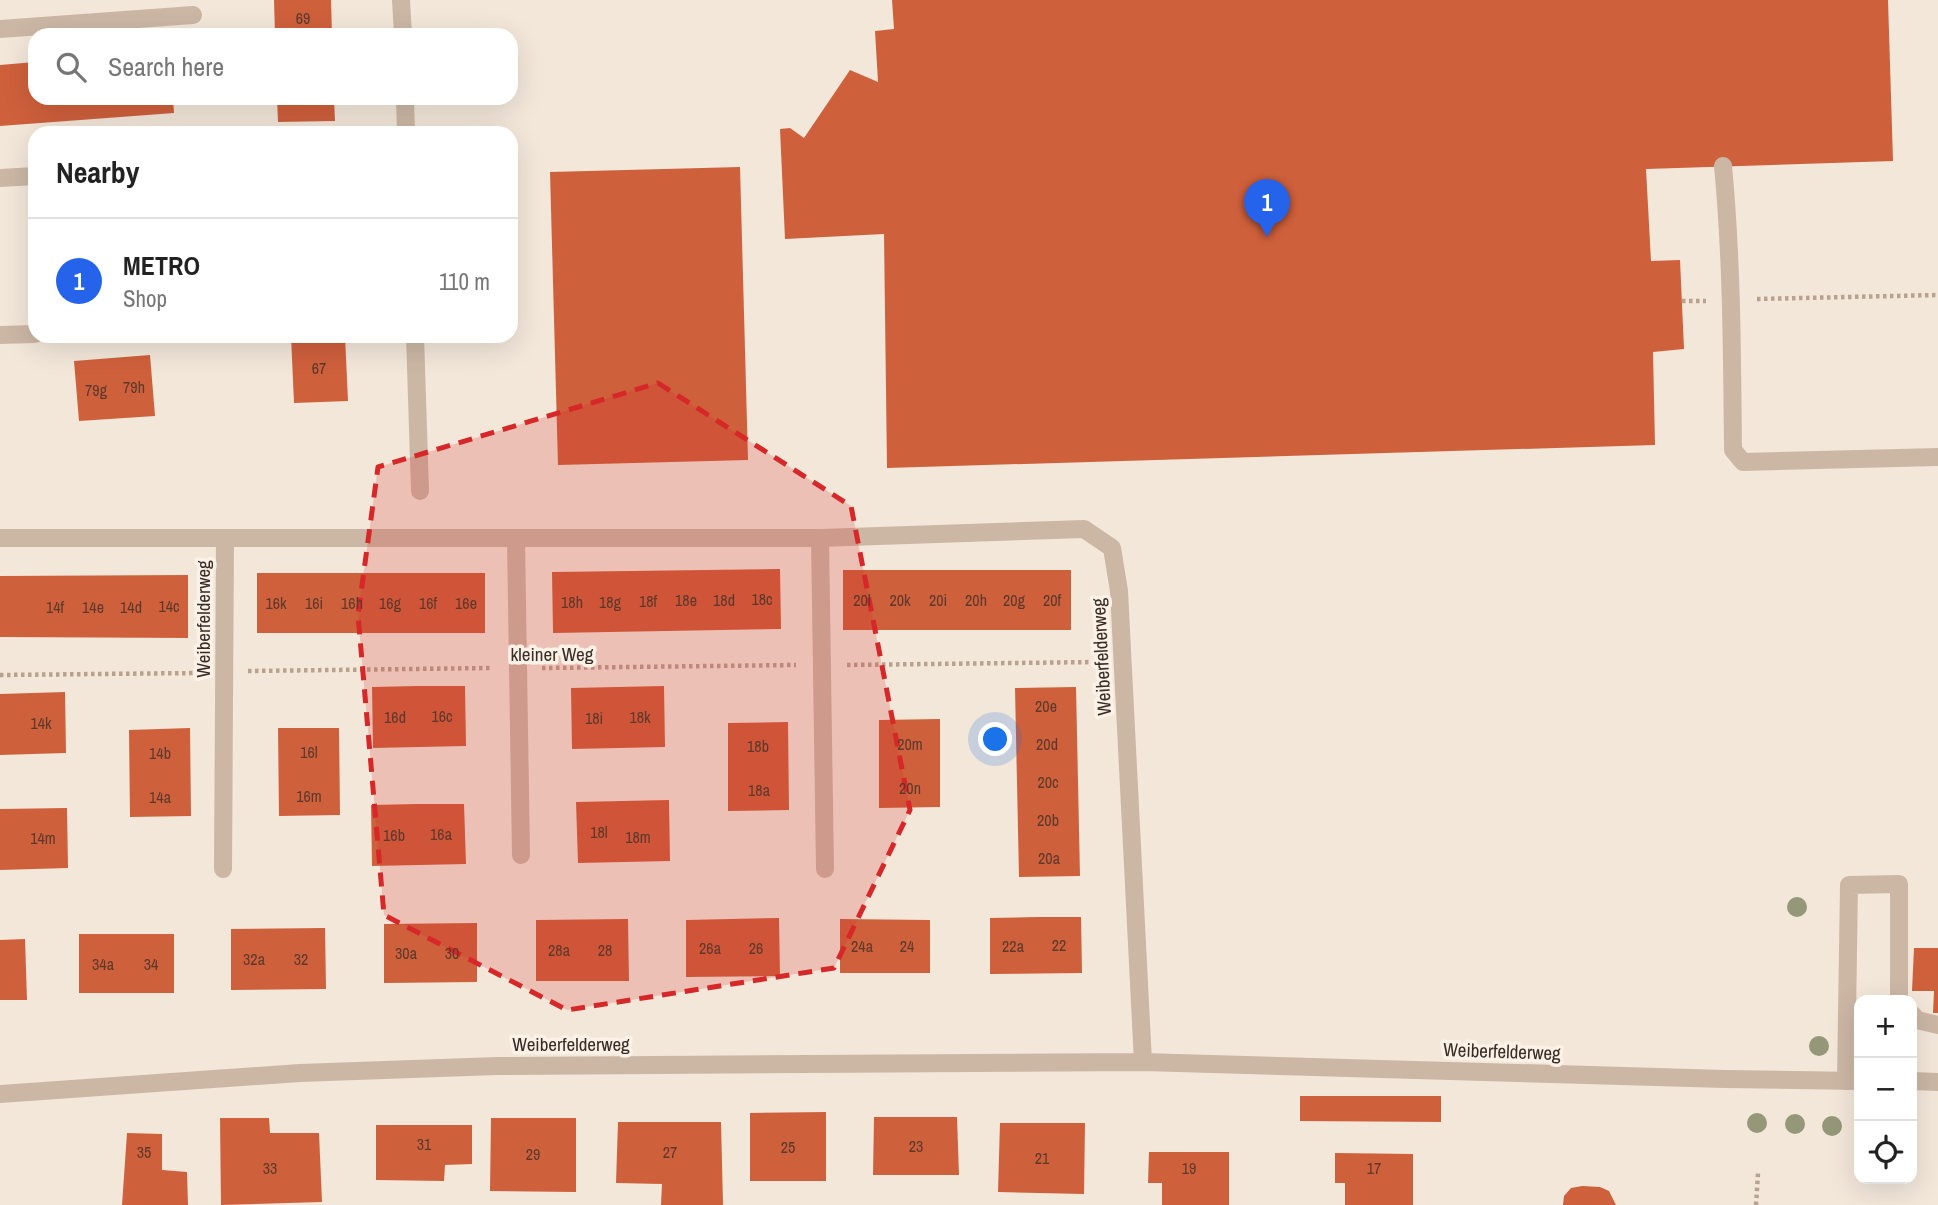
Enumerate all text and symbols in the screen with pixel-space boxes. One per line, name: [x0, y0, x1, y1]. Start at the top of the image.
house number: 69: [296, 7, 310, 29]
search box: [28, 28, 518, 105]
icon: search: [52, 48, 90, 86]
text: Search here: [108, 49, 224, 84]
text: Nearby: [56, 152, 139, 192]
pin: 1: [1244, 179, 1290, 237]
text: METRO: [123, 248, 200, 283]
text: 1: [74, 266, 84, 297]
text: 110 m: [439, 266, 490, 297]
text: Shop: [123, 283, 167, 314]
house number: 67: [312, 357, 326, 379]
house number: 79h: [123, 376, 145, 398]
house number: 79g: [85, 379, 108, 401]
street label: Weiberfelderweg: [190, 560, 216, 678]
house number: 18c: [751, 588, 773, 610]
house number: 18e: [675, 589, 697, 611]
house number: 18d: [713, 589, 735, 611]
house number: 20l: [853, 589, 871, 611]
house number: 20k: [889, 589, 911, 611]
house number: 20i: [929, 589, 947, 611]
house number: 20h: [965, 589, 987, 611]
house number: 20g: [1003, 589, 1026, 611]
house number: 20f: [1043, 589, 1061, 611]
house number: 18f: [639, 590, 657, 612]
house number: 18h: [561, 591, 583, 613]
house number: 18g: [599, 591, 622, 613]
house number: 16k: [265, 592, 287, 614]
house number: 16i: [305, 592, 323, 614]
house number: 16h: [341, 592, 363, 614]
house number: 16g: [379, 592, 402, 614]
house number: 16f: [419, 592, 437, 614]
house number: 16e: [455, 592, 477, 614]
house number: 14c: [158, 595, 180, 617]
house number: 14f: [46, 596, 64, 618]
house number: 14e: [82, 596, 104, 618]
house number: 14d: [120, 596, 142, 618]
street label: Weiberfelderweg: [1085, 597, 1117, 716]
street label: kleiner Weg: [511, 641, 594, 667]
house number: 20e: [1035, 695, 1057, 717]
house number: 16c: [431, 705, 453, 727]
house number: 16d: [384, 706, 406, 728]
house number: 18k: [629, 706, 651, 728]
house number: 18i: [585, 707, 603, 729]
house number: 14k: [30, 712, 52, 734]
your location: [978, 722, 1012, 756]
house number: 20m: [897, 733, 923, 755]
house number: 20d: [1036, 733, 1058, 755]
house number: 18b: [747, 735, 769, 757]
house number: 16l: [300, 741, 318, 763]
house number: 14b: [149, 742, 171, 764]
house number: 20c: [1037, 771, 1059, 793]
house number: 20n: [899, 777, 921, 799]
house number: 18a: [748, 779, 771, 801]
house number: 16m: [296, 785, 322, 807]
house number: 14a: [149, 786, 172, 808]
house number: 20b: [1037, 809, 1059, 831]
house number: 18l: [590, 821, 608, 843]
house number: 16a: [430, 823, 453, 845]
house number: 16b: [383, 824, 405, 846]
house number: 18m: [625, 826, 651, 848]
house number: 14m: [30, 827, 56, 849]
house number: 20a: [1038, 847, 1061, 869]
house number: 22: [1052, 934, 1066, 956]
house number: 24a: [851, 935, 874, 957]
house number: 24: [900, 935, 914, 957]
house number: 22a: [1002, 935, 1025, 957]
house number: 26a: [699, 937, 722, 959]
house number: 26: [749, 937, 763, 959]
house number: 28a: [548, 939, 571, 961]
house number: 28: [598, 939, 612, 961]
house number: 30a: [395, 942, 418, 964]
house number: 30: [445, 942, 459, 964]
house number: 32a: [243, 948, 266, 970]
house number: 32: [294, 948, 308, 970]
house number: 34a: [92, 953, 115, 975]
house number: 34: [144, 953, 158, 975]
map controls: [1854, 995, 1917, 1184]
button: +: [1854, 995, 1917, 1058]
street label: Weiberfelderweg: [512, 1031, 630, 1057]
street label: Weiberfelderweg: [1443, 1036, 1562, 1066]
button: −: [1854, 1058, 1917, 1121]
button: locate: [1854, 1121, 1917, 1184]
house number: 31: [417, 1133, 432, 1155]
house number: 23: [909, 1135, 923, 1157]
house number: 25: [781, 1136, 795, 1158]
house number: 35: [137, 1141, 151, 1163]
house number: 27: [663, 1141, 677, 1163]
house number: 29: [526, 1143, 540, 1165]
house number: 21: [1035, 1147, 1050, 1169]
house number: 33: [263, 1157, 277, 1179]
house number: 19: [1182, 1157, 1196, 1179]
house number: 17: [1367, 1157, 1381, 1179]

